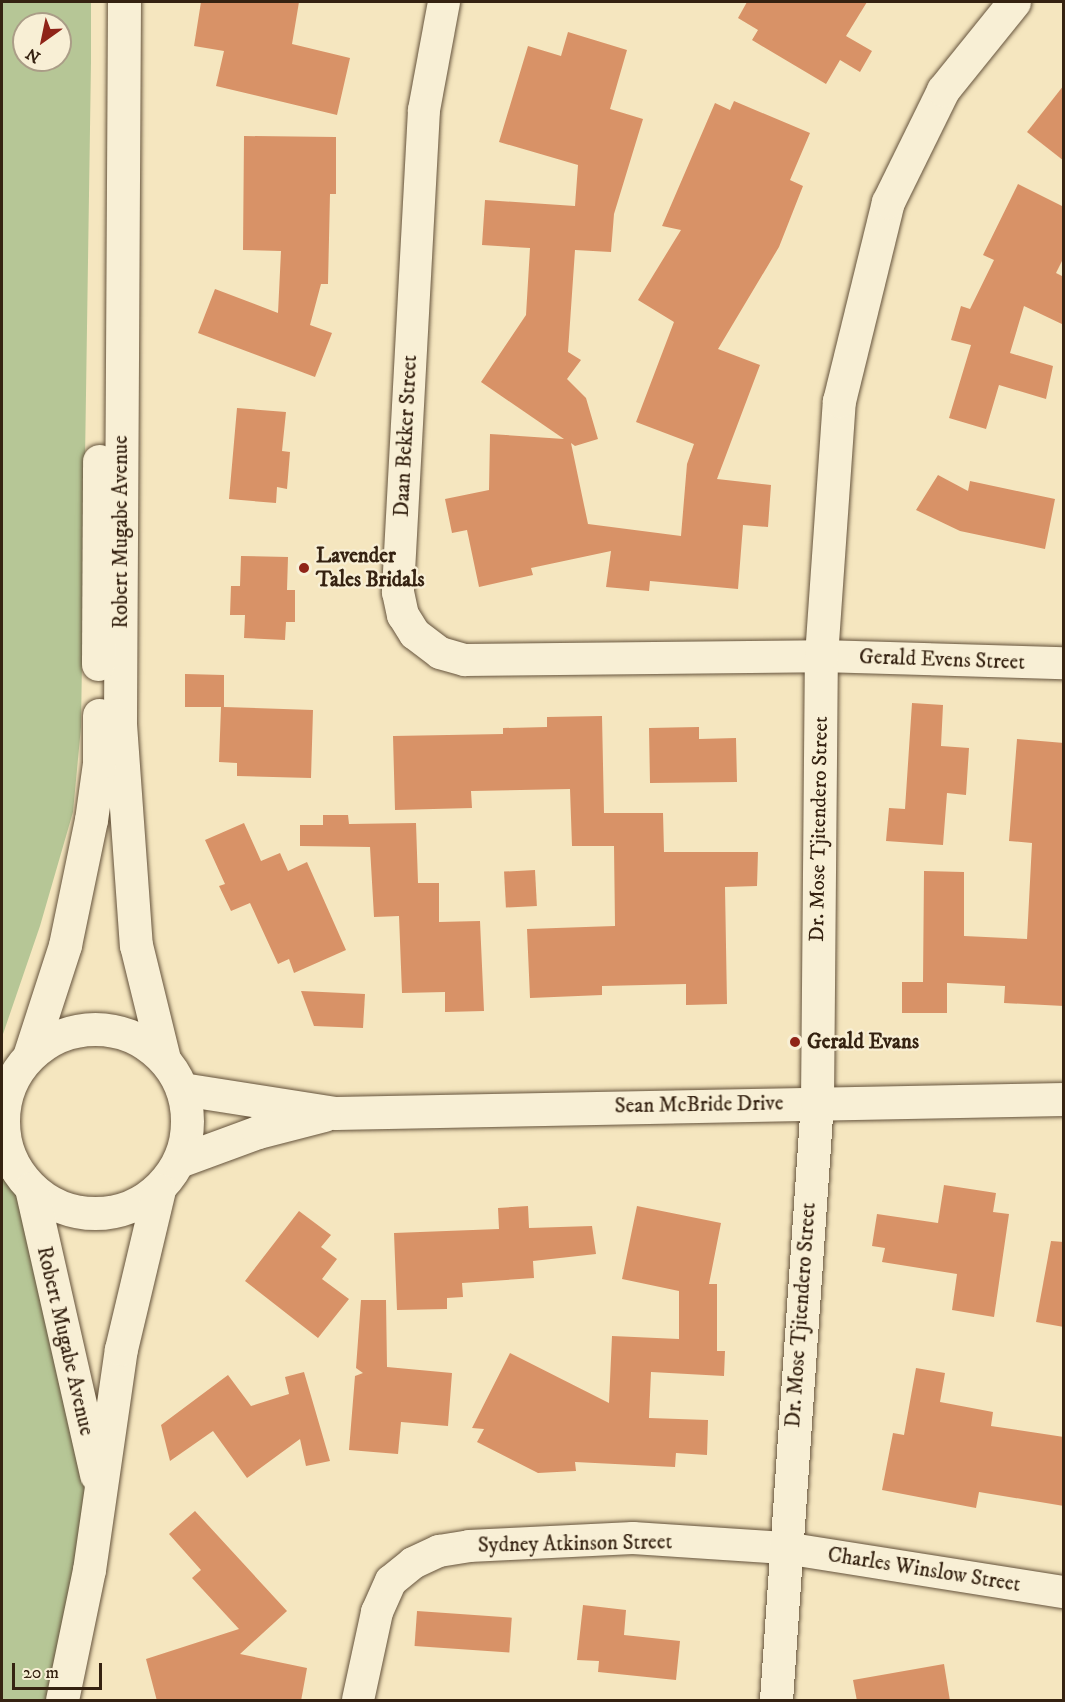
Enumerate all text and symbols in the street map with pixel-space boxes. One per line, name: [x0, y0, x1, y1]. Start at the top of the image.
north arrow: [12, 12, 72, 72]
text: N: [22, 43, 44, 67]
street label: Daan Bekker Street: [389, 354, 423, 518]
street label: Robert Mugabe Avenue: [108, 435, 134, 629]
place label: Lavender Tales Bridals: [316, 543, 425, 593]
marker: Lavender Tales Bridals: [297, 561, 311, 575]
street label: Gerald Evens Street: [859, 645, 1025, 675]
street label: Dr. Mose Tjitendero Street: [804, 716, 834, 942]
place label: Gerald Evans: [807, 1029, 919, 1055]
marker: Gerald Evans: [788, 1035, 802, 1049]
street label: Sean McBride Drive: [614, 1091, 784, 1119]
street label: Dr. Mose Tjitendero Street: [781, 1202, 821, 1428]
street label: Robert Mugabe Avenue: [31, 1244, 99, 1438]
street label: Sydney Atkinson Street: [478, 1530, 672, 1558]
street label: Charles Winslow Street: [826, 1542, 1022, 1598]
scale bar: [15, 1651, 105, 1689]
text: 20 m: [23, 1662, 59, 1684]

